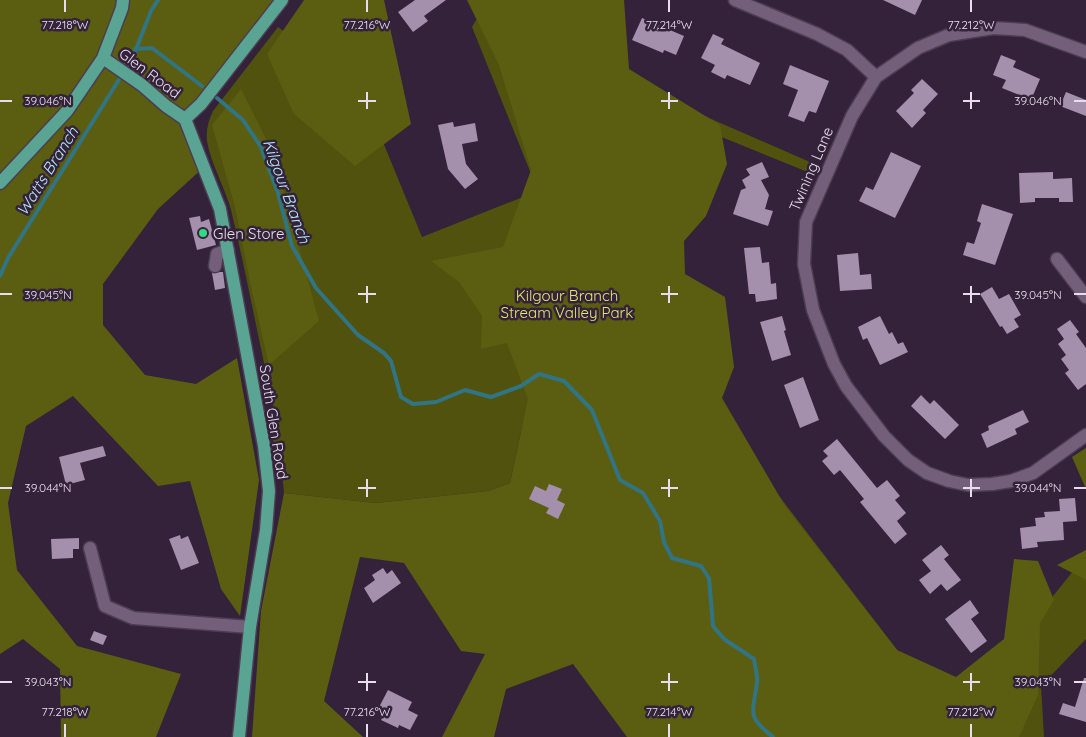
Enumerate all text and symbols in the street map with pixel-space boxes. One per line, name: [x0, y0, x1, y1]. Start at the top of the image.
text: 77.218°W: [42, 17, 89, 32]
text: 77.216°W: [344, 17, 391, 32]
text: 77.214°W: [646, 17, 693, 32]
text: 77.212°W: [947, 17, 995, 32]
street label: Glen Road: [115, 44, 185, 102]
text: 39.046°N: [24, 93, 72, 108]
text: 39.046°N: [1014, 93, 1062, 108]
water label: Watts Branch: [12, 122, 83, 219]
street label: Twining Lane: [785, 124, 837, 214]
water label: Kilgour Branch: [259, 136, 315, 247]
place label: Glen Store: [213, 224, 284, 243]
marker: Glen Store: [197, 227, 209, 239]
park label: Kilgour Branch Stream Valley Park: [501, 286, 633, 322]
text: 39.045°N: [24, 287, 72, 302]
text: 39.045°N: [1014, 287, 1062, 302]
street label: South Glen Road: [256, 363, 292, 481]
text: 39.044°N: [24, 480, 72, 495]
text: 39.044°N: [1014, 480, 1062, 495]
text: 39.043°N: [24, 674, 72, 689]
text: 39.043°N: [1014, 674, 1062, 689]
text: 77.218°W: [42, 704, 89, 719]
text: 77.216°W: [344, 704, 391, 719]
text: 77.214°W: [646, 704, 693, 719]
text: 77.212°W: [947, 704, 995, 719]

